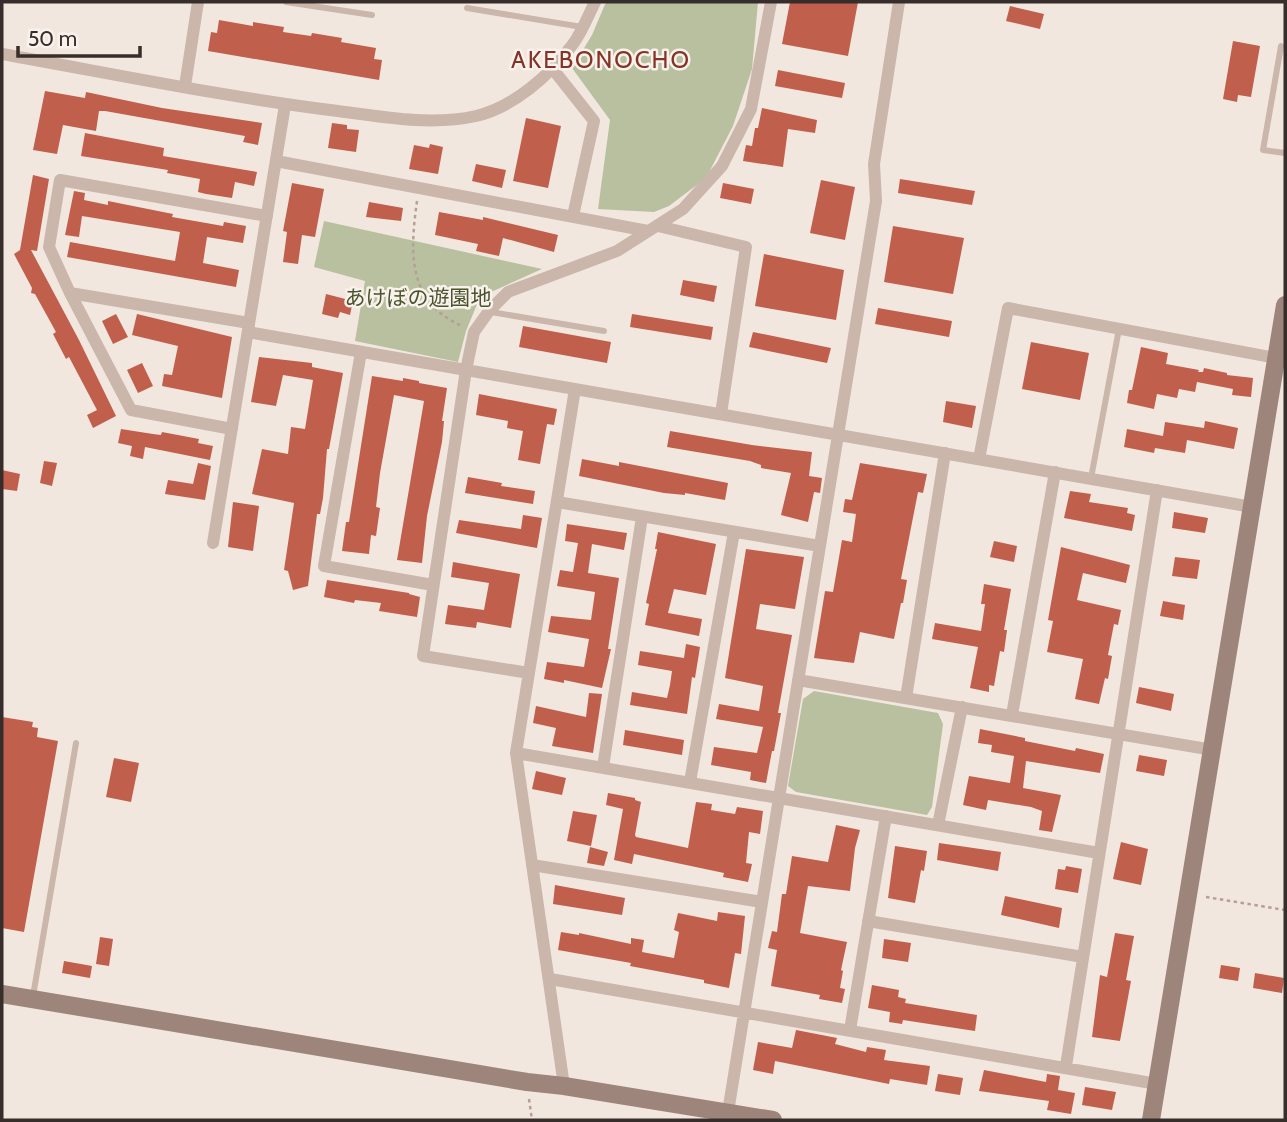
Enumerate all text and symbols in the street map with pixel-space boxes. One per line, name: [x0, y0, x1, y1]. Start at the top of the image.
scale bar: [18, 14, 140, 58]
text: 50 m: [28, 26, 77, 51]
district label: AKEBONOCHO: [511, 45, 691, 74]
park label: あけぼの遊園地: [345, 285, 492, 310]

